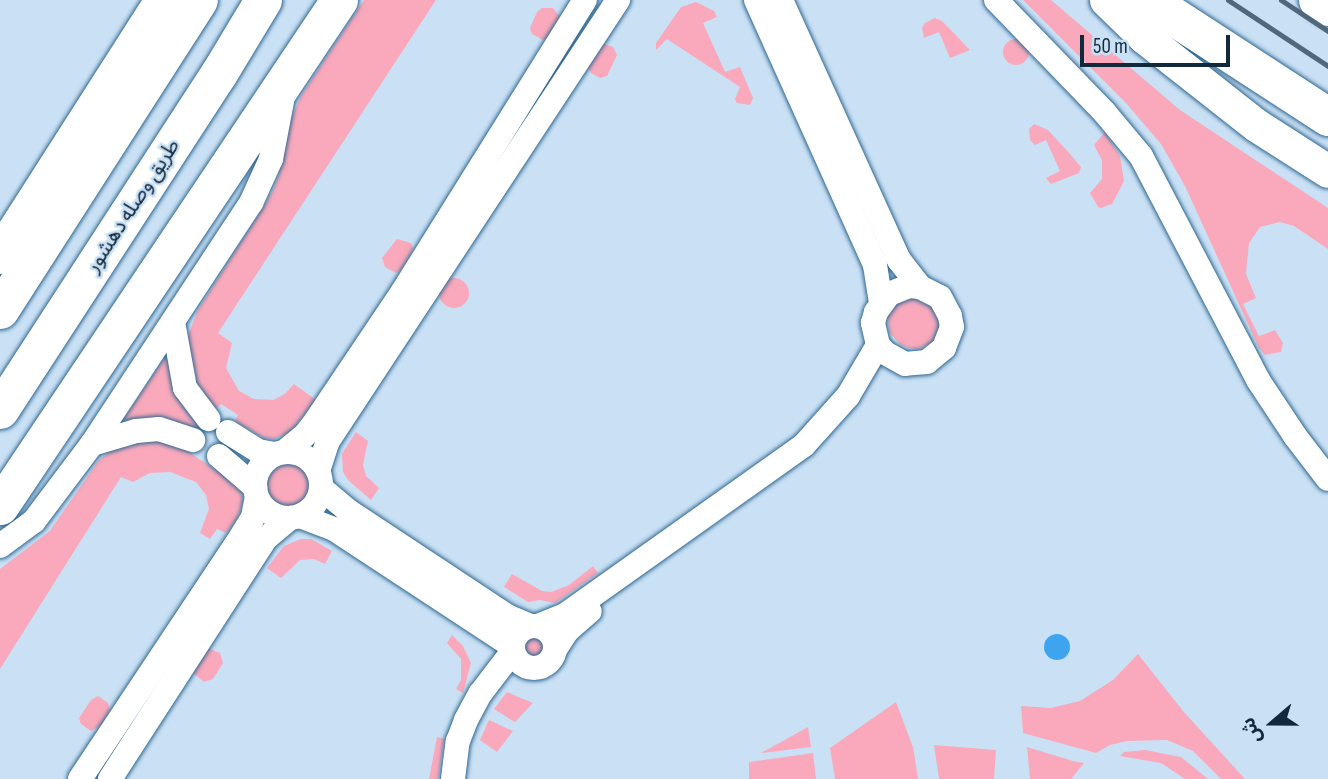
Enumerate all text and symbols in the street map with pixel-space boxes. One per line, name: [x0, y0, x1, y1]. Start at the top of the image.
scale bar: [1083, 21, 1234, 65]
text: 50 m: [1093, 34, 1128, 59]
street label: طريق وصله دهشور: [80, 134, 186, 278]
north arrow: [1237, 688, 1307, 758]
text: ش: [1237, 714, 1267, 747]

